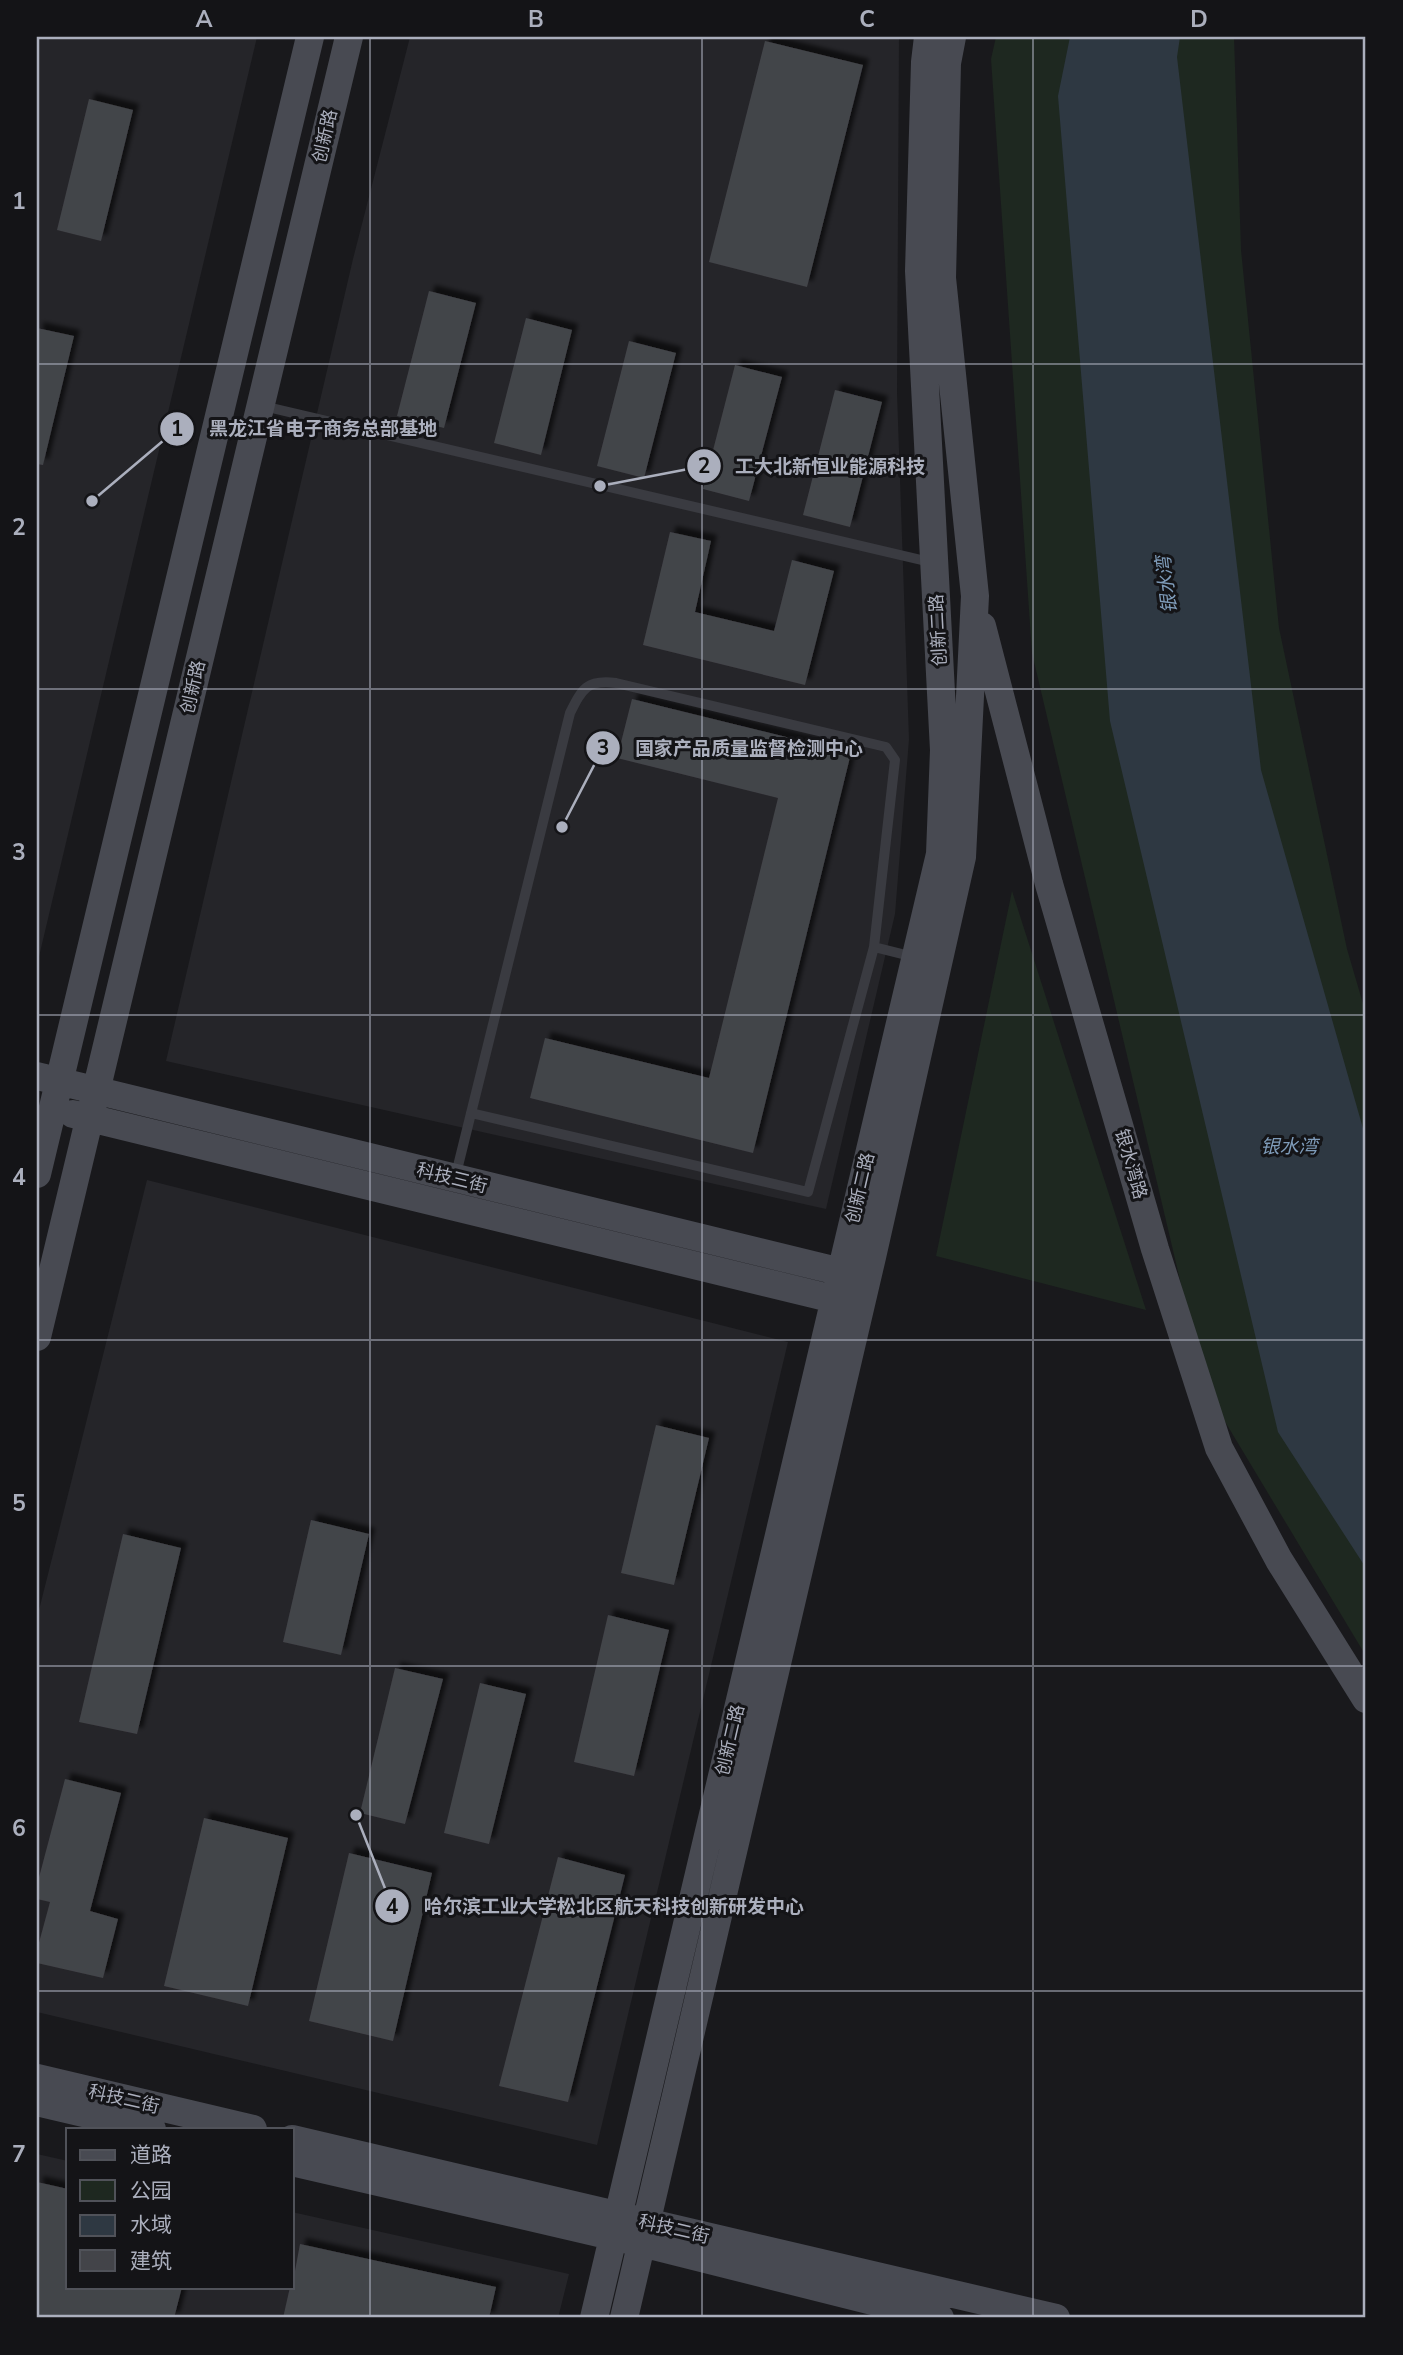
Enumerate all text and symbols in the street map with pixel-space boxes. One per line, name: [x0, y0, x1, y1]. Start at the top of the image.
text: A: [195, 4, 213, 35]
text: B: [528, 4, 544, 35]
text: C: [859, 4, 875, 35]
text: D: [1190, 4, 1208, 35]
street label: 创新路: [307, 107, 343, 165]
text: 1: [12, 186, 26, 217]
callout: 黑龙江省电子商务总部基地: [160, 409, 451, 449]
text: 1: [171, 415, 183, 443]
text: 黑龙江省电子商务总部基地: [209, 416, 437, 442]
callout: 工大北新恒业能源科技: [686, 446, 939, 486]
text: 2: [698, 452, 710, 480]
text: 工大北新恒业能源科技: [735, 454, 925, 480]
text: 2: [12, 512, 26, 543]
water label: 银水湾: [1150, 552, 1183, 615]
street label: 创新二路: [924, 593, 952, 667]
street label: 创新路: [175, 658, 211, 716]
callout: 国家产品质量监督检测中心: [586, 728, 877, 768]
text: 3: [597, 734, 609, 762]
text: 国家产品质量监督检测中心: [635, 736, 863, 762]
text: 3: [12, 837, 26, 868]
street label: 银水湾路: [1110, 1126, 1152, 1202]
water label: 银水湾: [1260, 1134, 1320, 1160]
street label: 创新二路: [840, 1150, 880, 1226]
street label: 科技三街: [414, 1158, 490, 1198]
text: 4: [12, 1162, 26, 1193]
text: 5: [12, 1488, 26, 1519]
street label: 创新二路: [710, 1702, 750, 1778]
text: 6: [12, 1813, 26, 1844]
callout: 哈尔滨工业大学松北区航天科技创新研发中心: [375, 1886, 818, 1926]
text: 4: [386, 1893, 399, 1921]
text: 哈尔滨工业大学松北区航天科技创新研发中心: [424, 1894, 804, 1920]
street label: 科技二街: [86, 2079, 162, 2119]
legend: [66, 2128, 294, 2288]
text: 7: [12, 2139, 26, 2170]
text: 道路: [130, 2141, 172, 2169]
text: 公园: [130, 2177, 172, 2205]
street label: 科技二街: [636, 2209, 712, 2249]
text: 水域: [130, 2211, 172, 2239]
text: 建筑: [130, 2247, 172, 2275]

